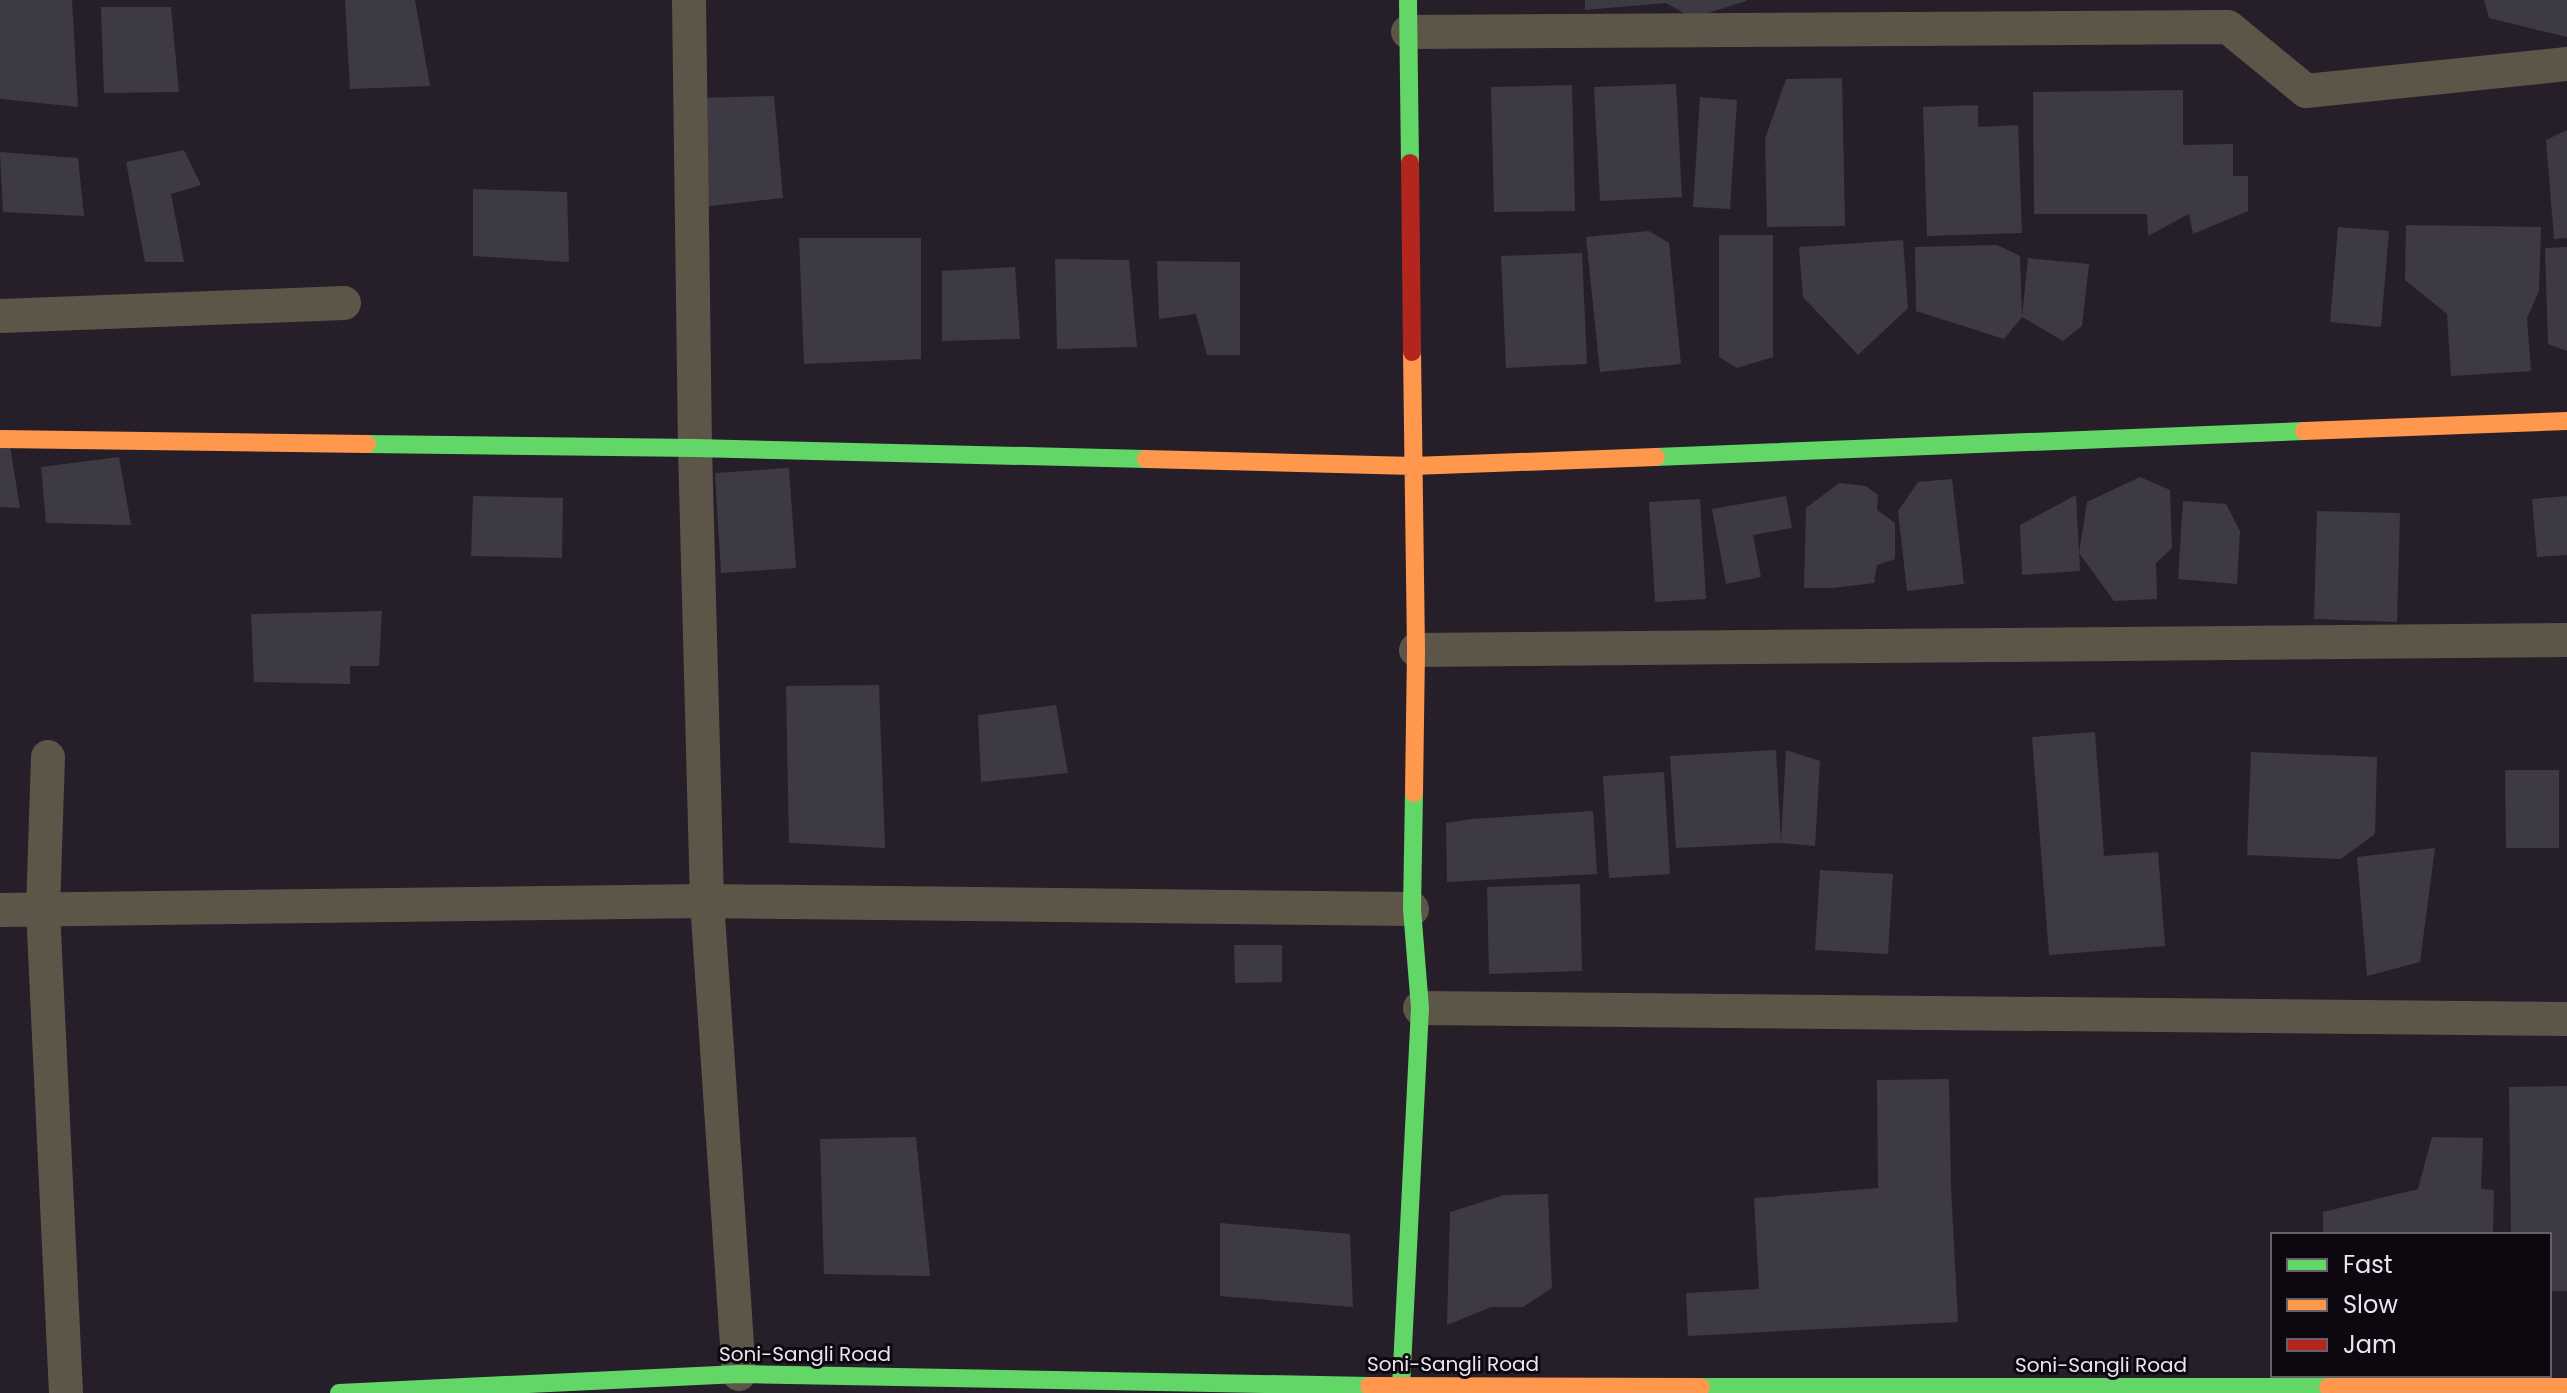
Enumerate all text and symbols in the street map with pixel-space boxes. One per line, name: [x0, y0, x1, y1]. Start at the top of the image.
legend: [2271, 1233, 2551, 1377]
text: Fast: [2343, 1248, 2393, 1281]
text: Slow: [2343, 1288, 2398, 1321]
text: Jam: [2343, 1328, 2397, 1361]
street label: Soni-Sangli Road: [719, 1340, 891, 1368]
street label: Soni-Sangli Road: [1367, 1350, 1539, 1378]
street label: Soni-Sangli Road: [2015, 1351, 2187, 1379]

